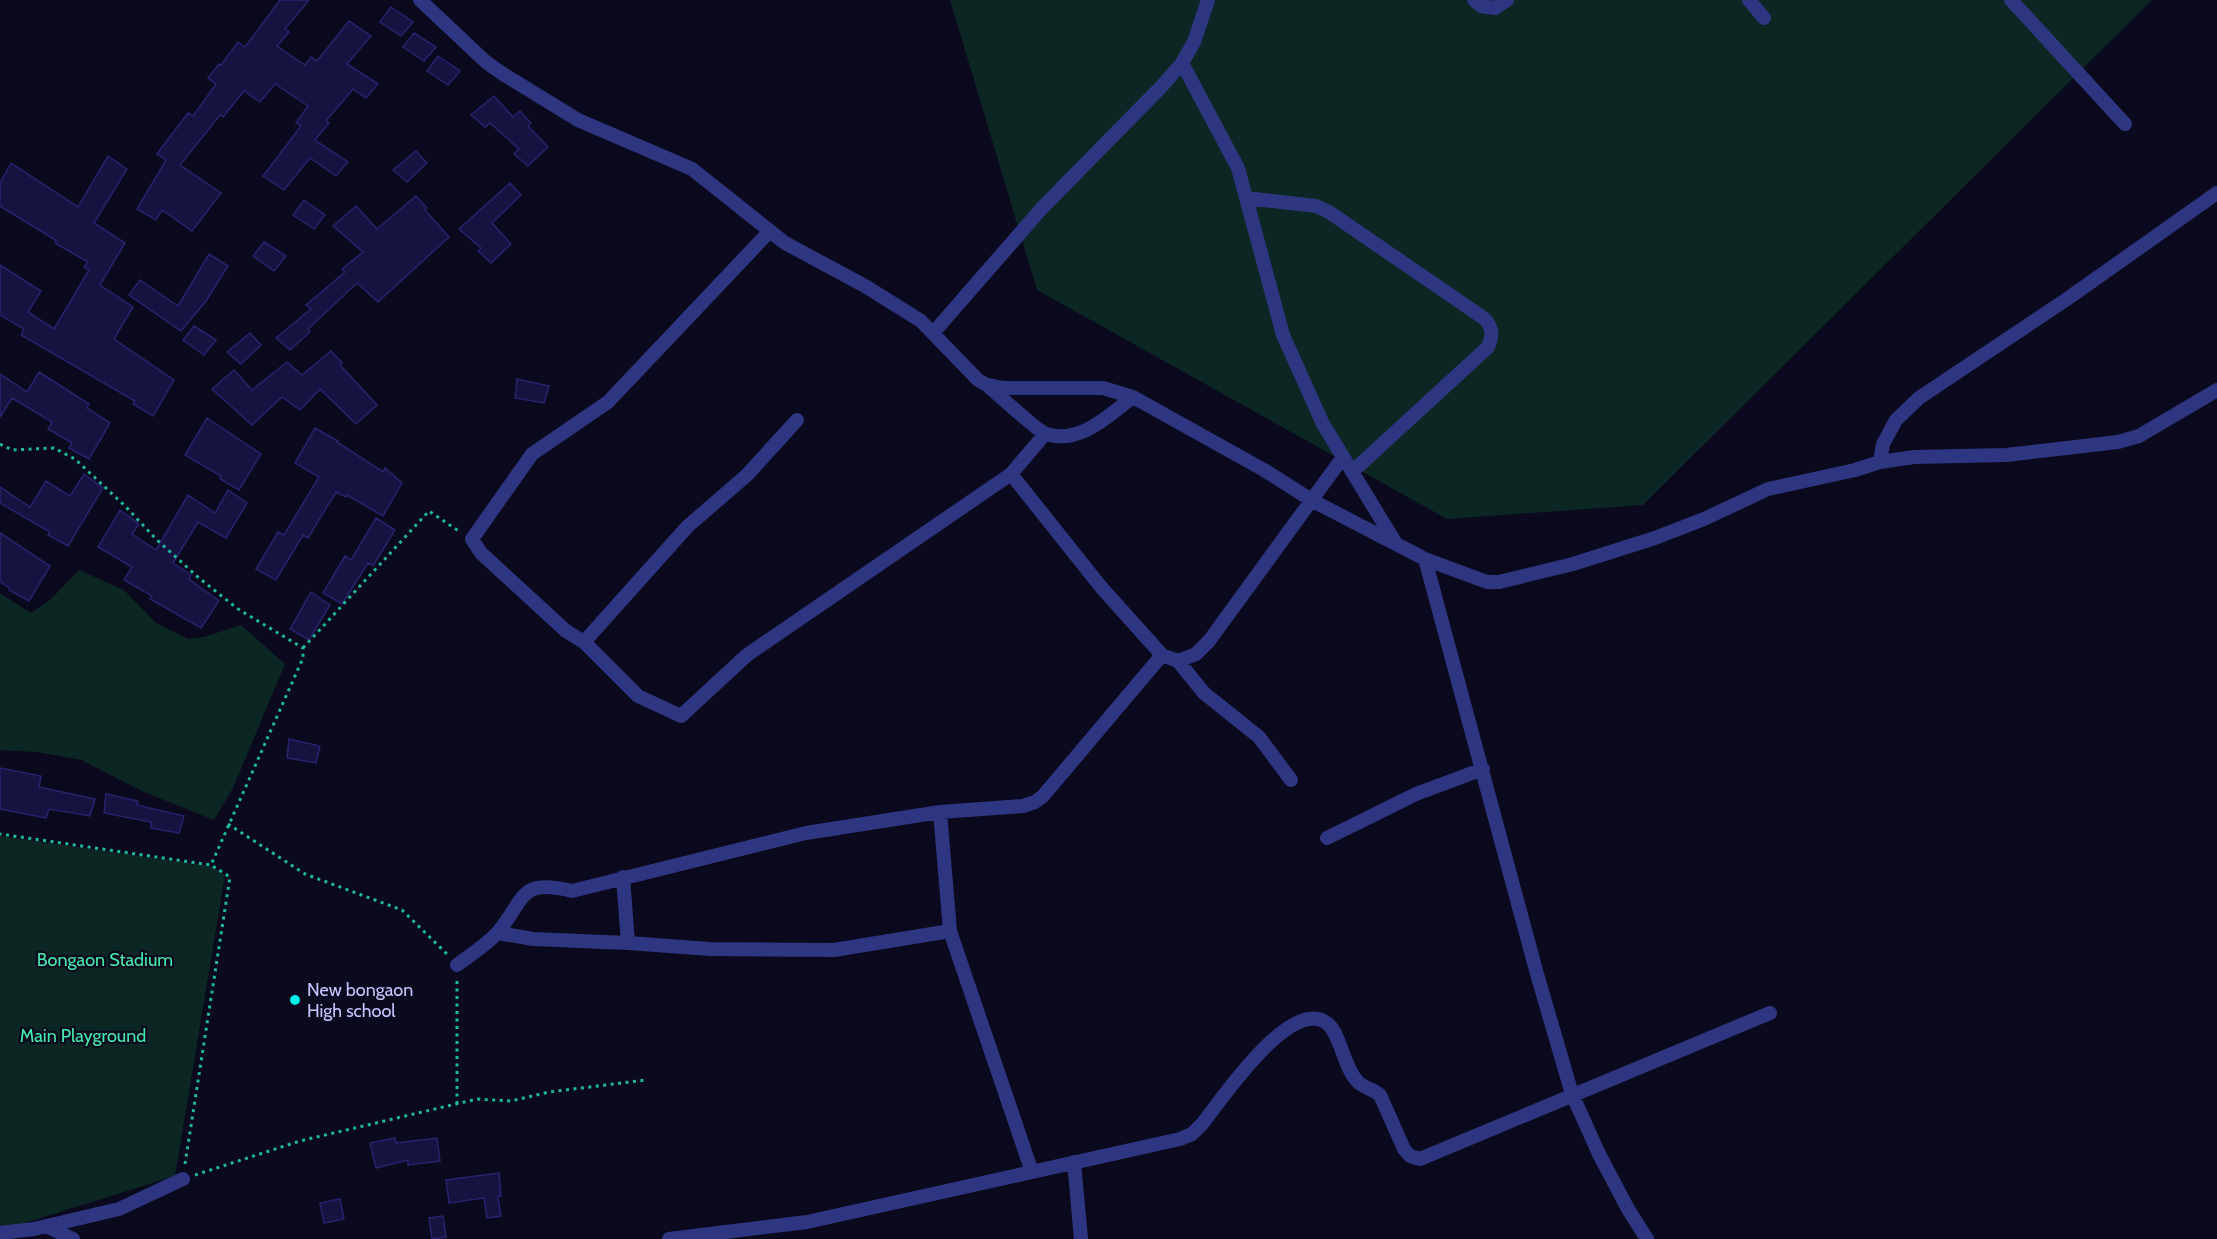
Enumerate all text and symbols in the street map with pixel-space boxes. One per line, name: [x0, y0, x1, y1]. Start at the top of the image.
park label: Bongaon Stadium: [37, 949, 173, 971]
place label: New bongaon High school: [307, 979, 413, 1022]
marker: New bongaon High school: [288, 993, 302, 1007]
park label: Main Playground: [20, 1025, 146, 1047]

